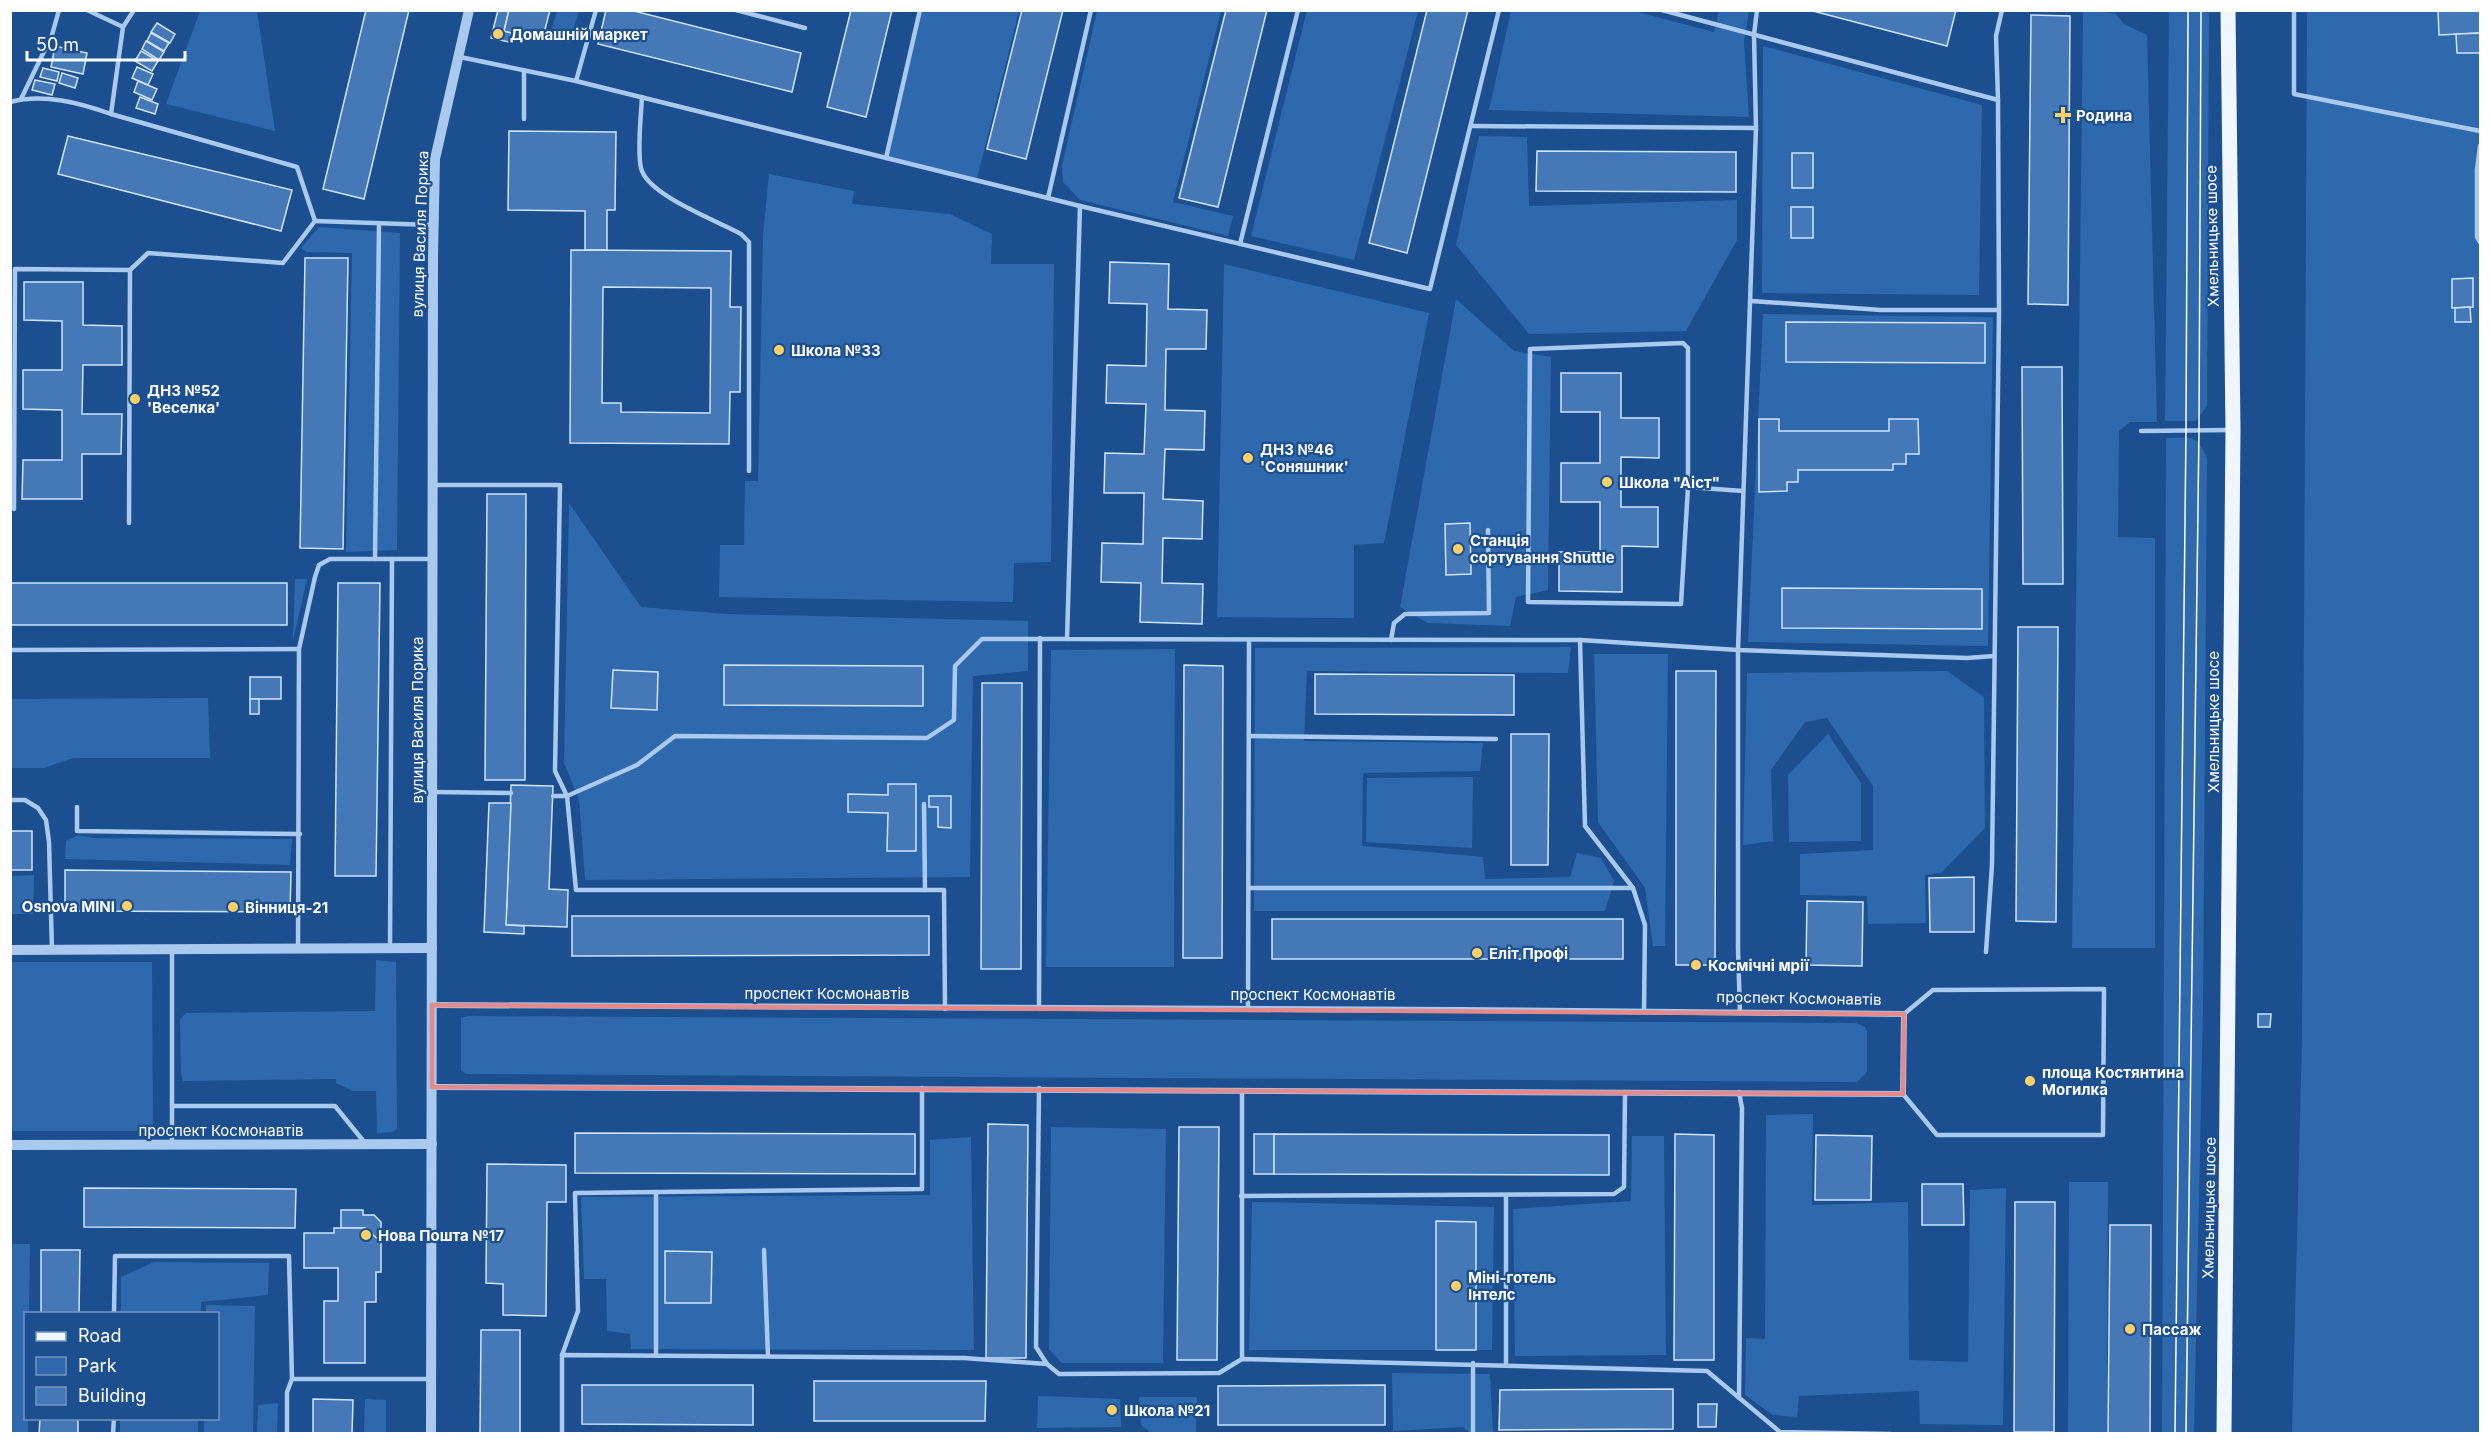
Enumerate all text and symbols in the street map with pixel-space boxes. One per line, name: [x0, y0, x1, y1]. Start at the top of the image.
scale bar: [27, 24, 184, 62]
place label: Домашній маркет: [510, 25, 648, 44]
marker: Домашній маркет: [491, 27, 505, 41]
text: 50 m: [36, 34, 79, 55]
marker: Родина: [2054, 106, 2072, 124]
place label: Родина: [2076, 106, 2132, 125]
street label: вулиця Василя Порика: [408, 150, 432, 318]
street label: Хмельницьке шосе: [2201, 165, 2223, 307]
place label: Школа №33: [791, 341, 881, 360]
marker: Школа №33: [772, 343, 786, 357]
place label: ДНЗ №52 'Веселка': [147, 381, 220, 417]
marker: ДНЗ №52 'Веселка': [128, 392, 142, 406]
place label: ДНЗ №46 'Соняшник': [1260, 440, 1349, 476]
marker: ДНЗ №46 'Соняшник': [1241, 451, 1255, 465]
place label: Школа "Аіст": [1619, 473, 1720, 492]
marker: Школа "Аіст": [1600, 475, 1614, 489]
place label: Станція сортування Shuttle: [1470, 531, 1615, 567]
marker: Станція сортування Shuttle: [1451, 542, 1465, 556]
street label: вулиця Василя Порика: [408, 637, 427, 803]
street label: Хмельницьке шосе: [2204, 651, 2223, 793]
place label: Osnova MINI: [22, 897, 115, 916]
place label: Вінниця-21: [245, 898, 328, 917]
marker: Osnova MINI: [120, 899, 134, 913]
marker: Вінниця-21: [226, 900, 240, 914]
place label: Еліт Профі: [1489, 944, 1568, 963]
marker: Еліт Профі: [1470, 946, 1484, 960]
place label: Космічні мрії: [1708, 956, 1810, 975]
marker: Космічні мрії: [1689, 958, 1703, 972]
street label: проспект Космонавтів: [744, 984, 910, 1003]
street label: проспект Космонавтів: [1230, 985, 1396, 1004]
street label: проспект Космонавтів: [1716, 987, 1882, 1009]
place label: площа Костянтина Могилка: [2042, 1063, 2184, 1099]
marker: площа Костянтина Могилка: [2023, 1074, 2037, 1088]
street label: проспект Космонавтів: [138, 1121, 304, 1140]
street label: Хмельницьке шосе: [2198, 1137, 2220, 1279]
place label: Нова Пошта №17: [378, 1226, 504, 1245]
marker: Нова Пошта №17: [359, 1228, 373, 1242]
place label: Міні-готель Інтелс: [1468, 1268, 1556, 1304]
marker: Міні-готель Інтелс: [1449, 1279, 1463, 1293]
legend: [24, 1312, 219, 1420]
place label: Пассаж: [2142, 1320, 2201, 1339]
marker: Пассаж: [2123, 1322, 2137, 1336]
text: Road: [78, 1325, 121, 1346]
text: Park: [78, 1355, 117, 1376]
text: Building: [78, 1385, 146, 1406]
place label: Школа №21: [1124, 1401, 1210, 1420]
marker: Школа №21: [1105, 1403, 1119, 1417]

